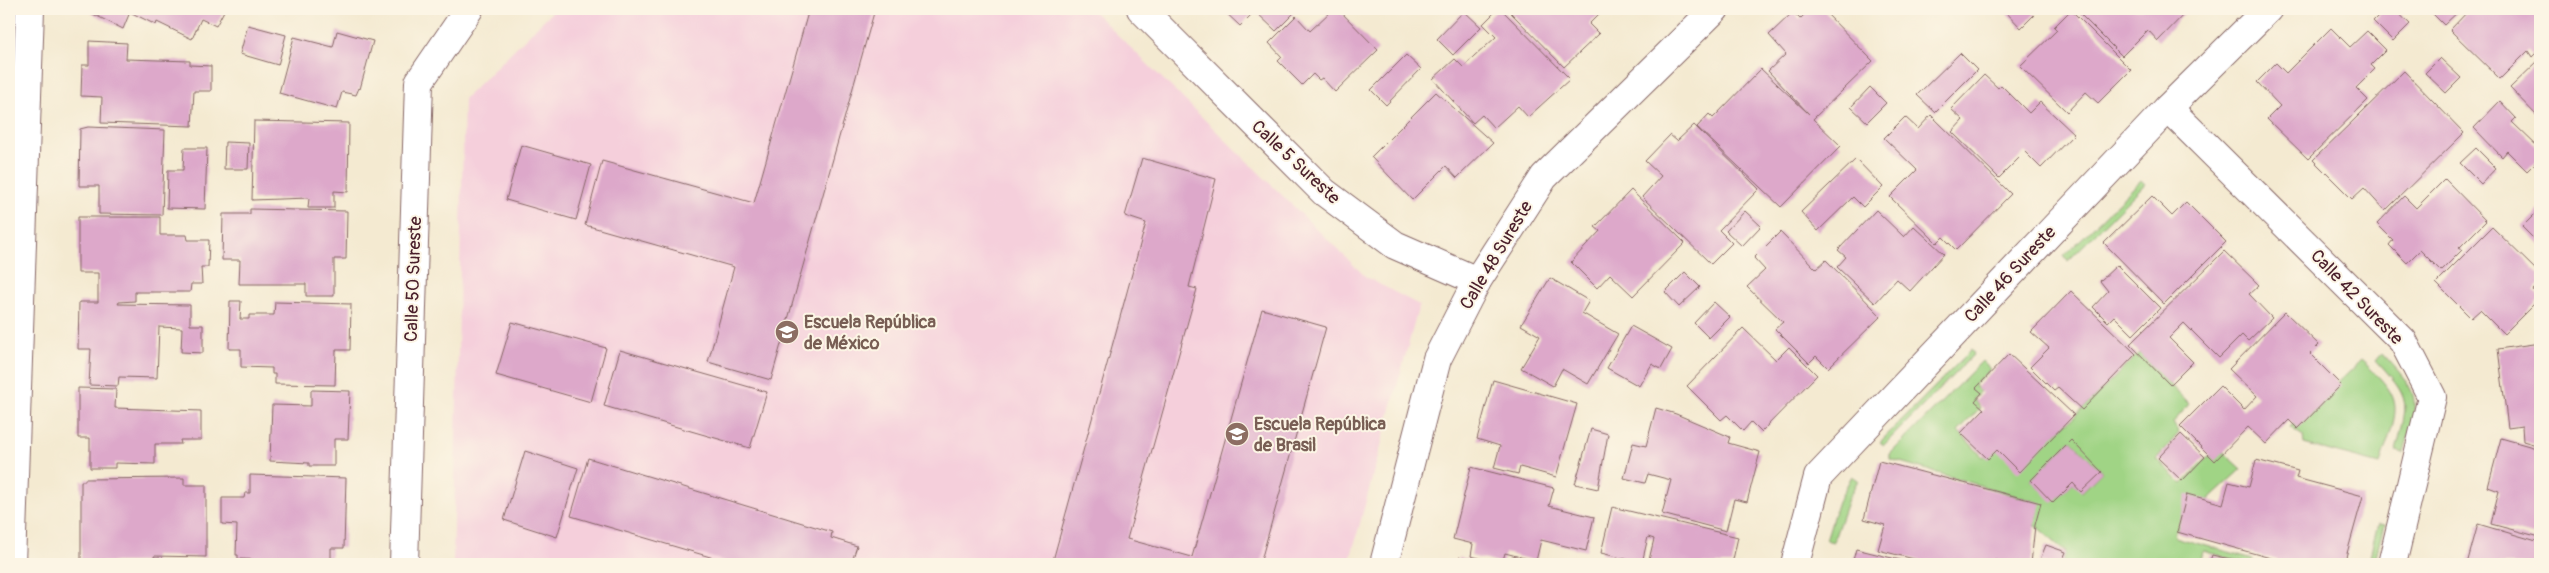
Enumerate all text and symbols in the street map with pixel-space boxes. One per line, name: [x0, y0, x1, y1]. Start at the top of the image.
street label: Calle 5 Sureste: [1246, 115, 1345, 209]
street label: Calle 48 Sureste: [1455, 197, 1538, 314]
street label: Calle 50 Sureste: [400, 216, 427, 342]
street label: Calle 46 Sureste: [1960, 221, 2061, 328]
street label: Calle 42 Sureste: [2305, 245, 2408, 350]
place label: Escuela República de México: [804, 311, 937, 355]
school or university icon: Escuela República de México: [774, 319, 800, 345]
place label: Escuela República de Brasil: [1254, 413, 1387, 457]
school or university icon: Escuela República de Brasil: [1224, 421, 1250, 447]

